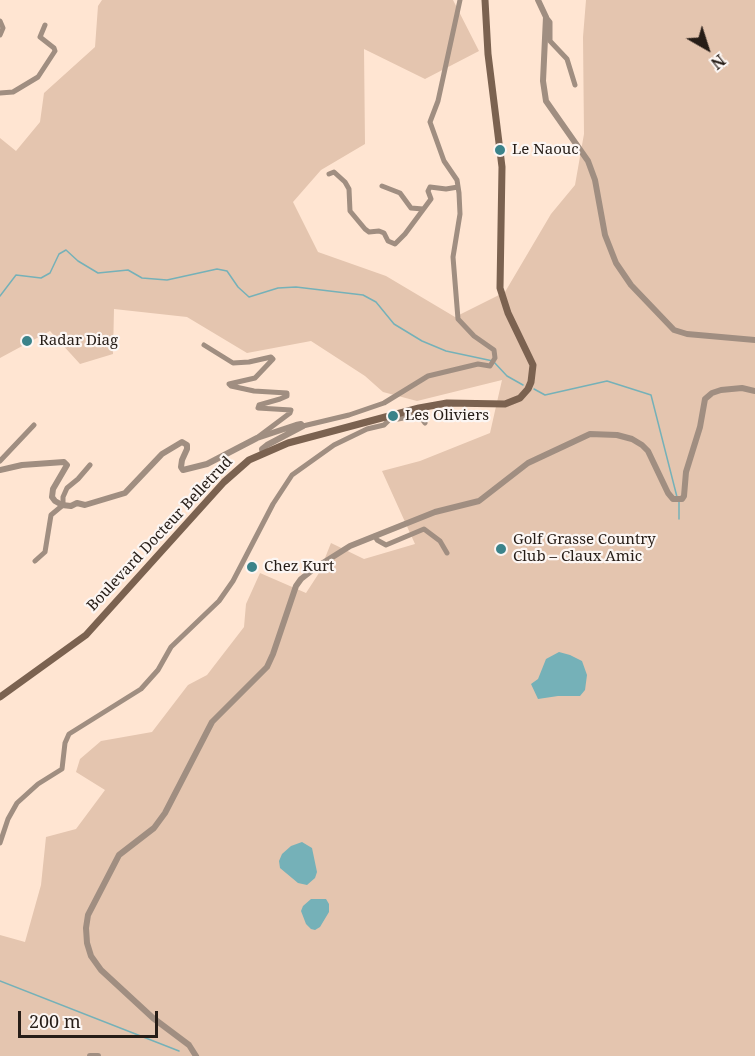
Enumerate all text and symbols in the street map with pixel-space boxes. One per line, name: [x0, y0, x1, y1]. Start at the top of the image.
north arrow: [677, 18, 737, 78]
text: N: [707, 49, 730, 74]
place label: Le Naouc: [512, 141, 579, 159]
marker: Le Naouc: [493, 143, 507, 157]
place label: Radar Diag: [39, 332, 118, 350]
marker: Radar Diag: [20, 334, 34, 348]
place label: Les Oliviers: [405, 407, 489, 425]
marker: Les Oliviers: [386, 409, 400, 423]
street label: Boulevard Docteur Belletrud: [84, 453, 236, 615]
place label: Golf Grasse Country Club – Claux Amic: [513, 531, 656, 566]
marker: Golf Grasse Country Club – Claux Amic: [494, 542, 508, 556]
place label: Chez Kurt: [264, 558, 334, 576]
marker: Chez Kurt: [245, 560, 259, 574]
scale bar: [21, 999, 160, 1037]
text: 200 m: [29, 1009, 81, 1033]

